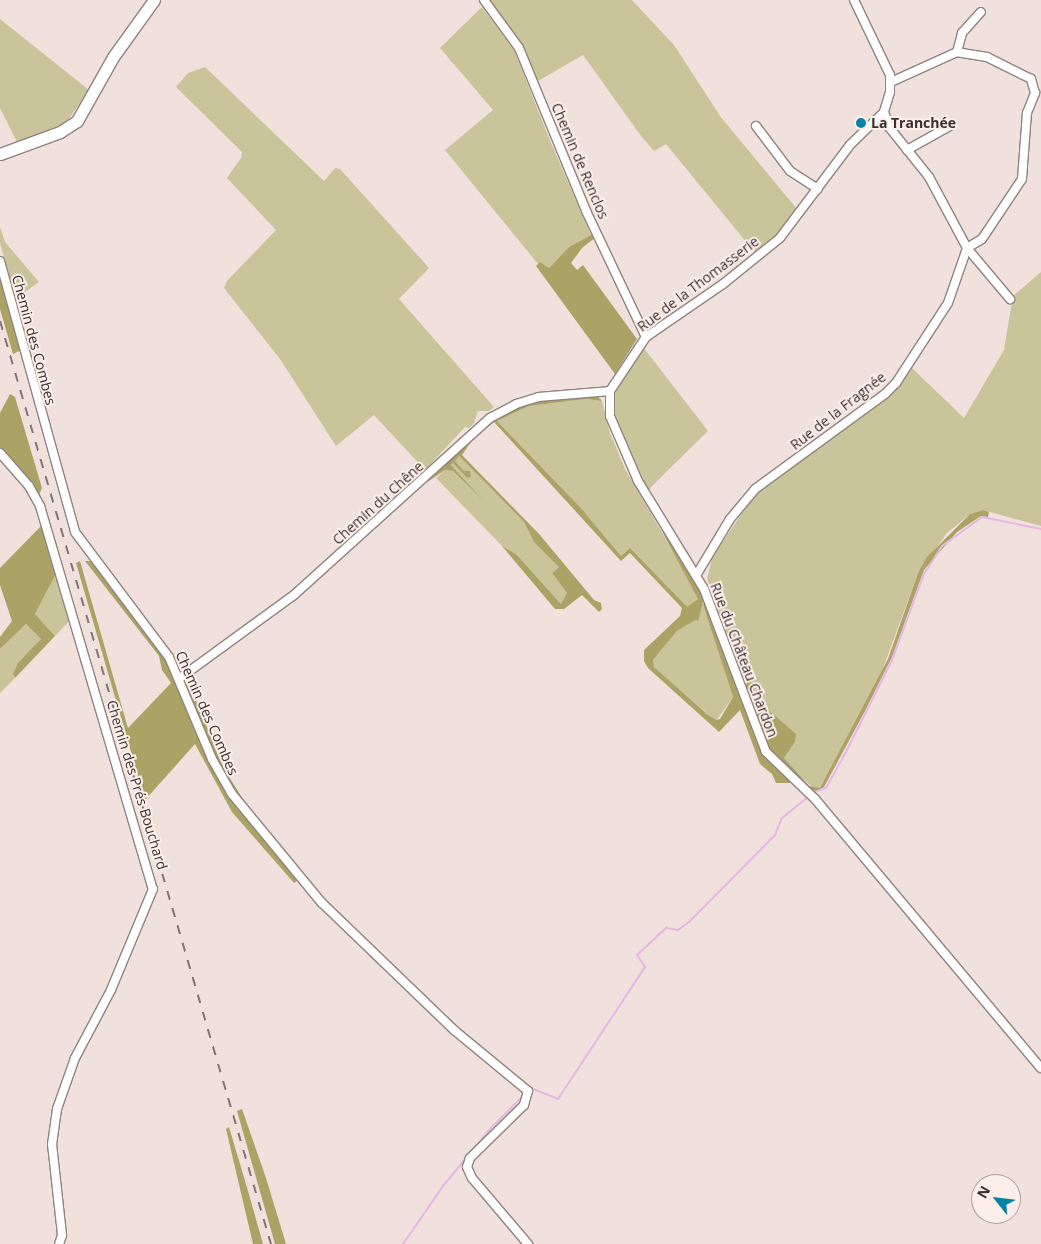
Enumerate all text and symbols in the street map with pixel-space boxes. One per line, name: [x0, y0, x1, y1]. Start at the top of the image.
street label: Chemin de Renclos: [548, 100, 612, 222]
place label: La Tranchée: [871, 115, 956, 131]
marker: La Tranchée: [855, 117, 867, 129]
street label: Rue de la Thomasserie: [634, 233, 762, 335]
street label: Chemin des Combes: [9, 273, 59, 407]
street label: Rue de la Fragnée: [787, 369, 889, 453]
street label: Chemin du Chêne: [329, 458, 427, 548]
street label: Rue du Château Chardon: [707, 580, 781, 740]
street label: Chemin des Combes: [172, 648, 242, 778]
street label: Chemin des Prés Bouchard: [103, 698, 171, 872]
north arrow: [971, 1174, 1021, 1224]
text: N: [972, 1182, 994, 1202]

